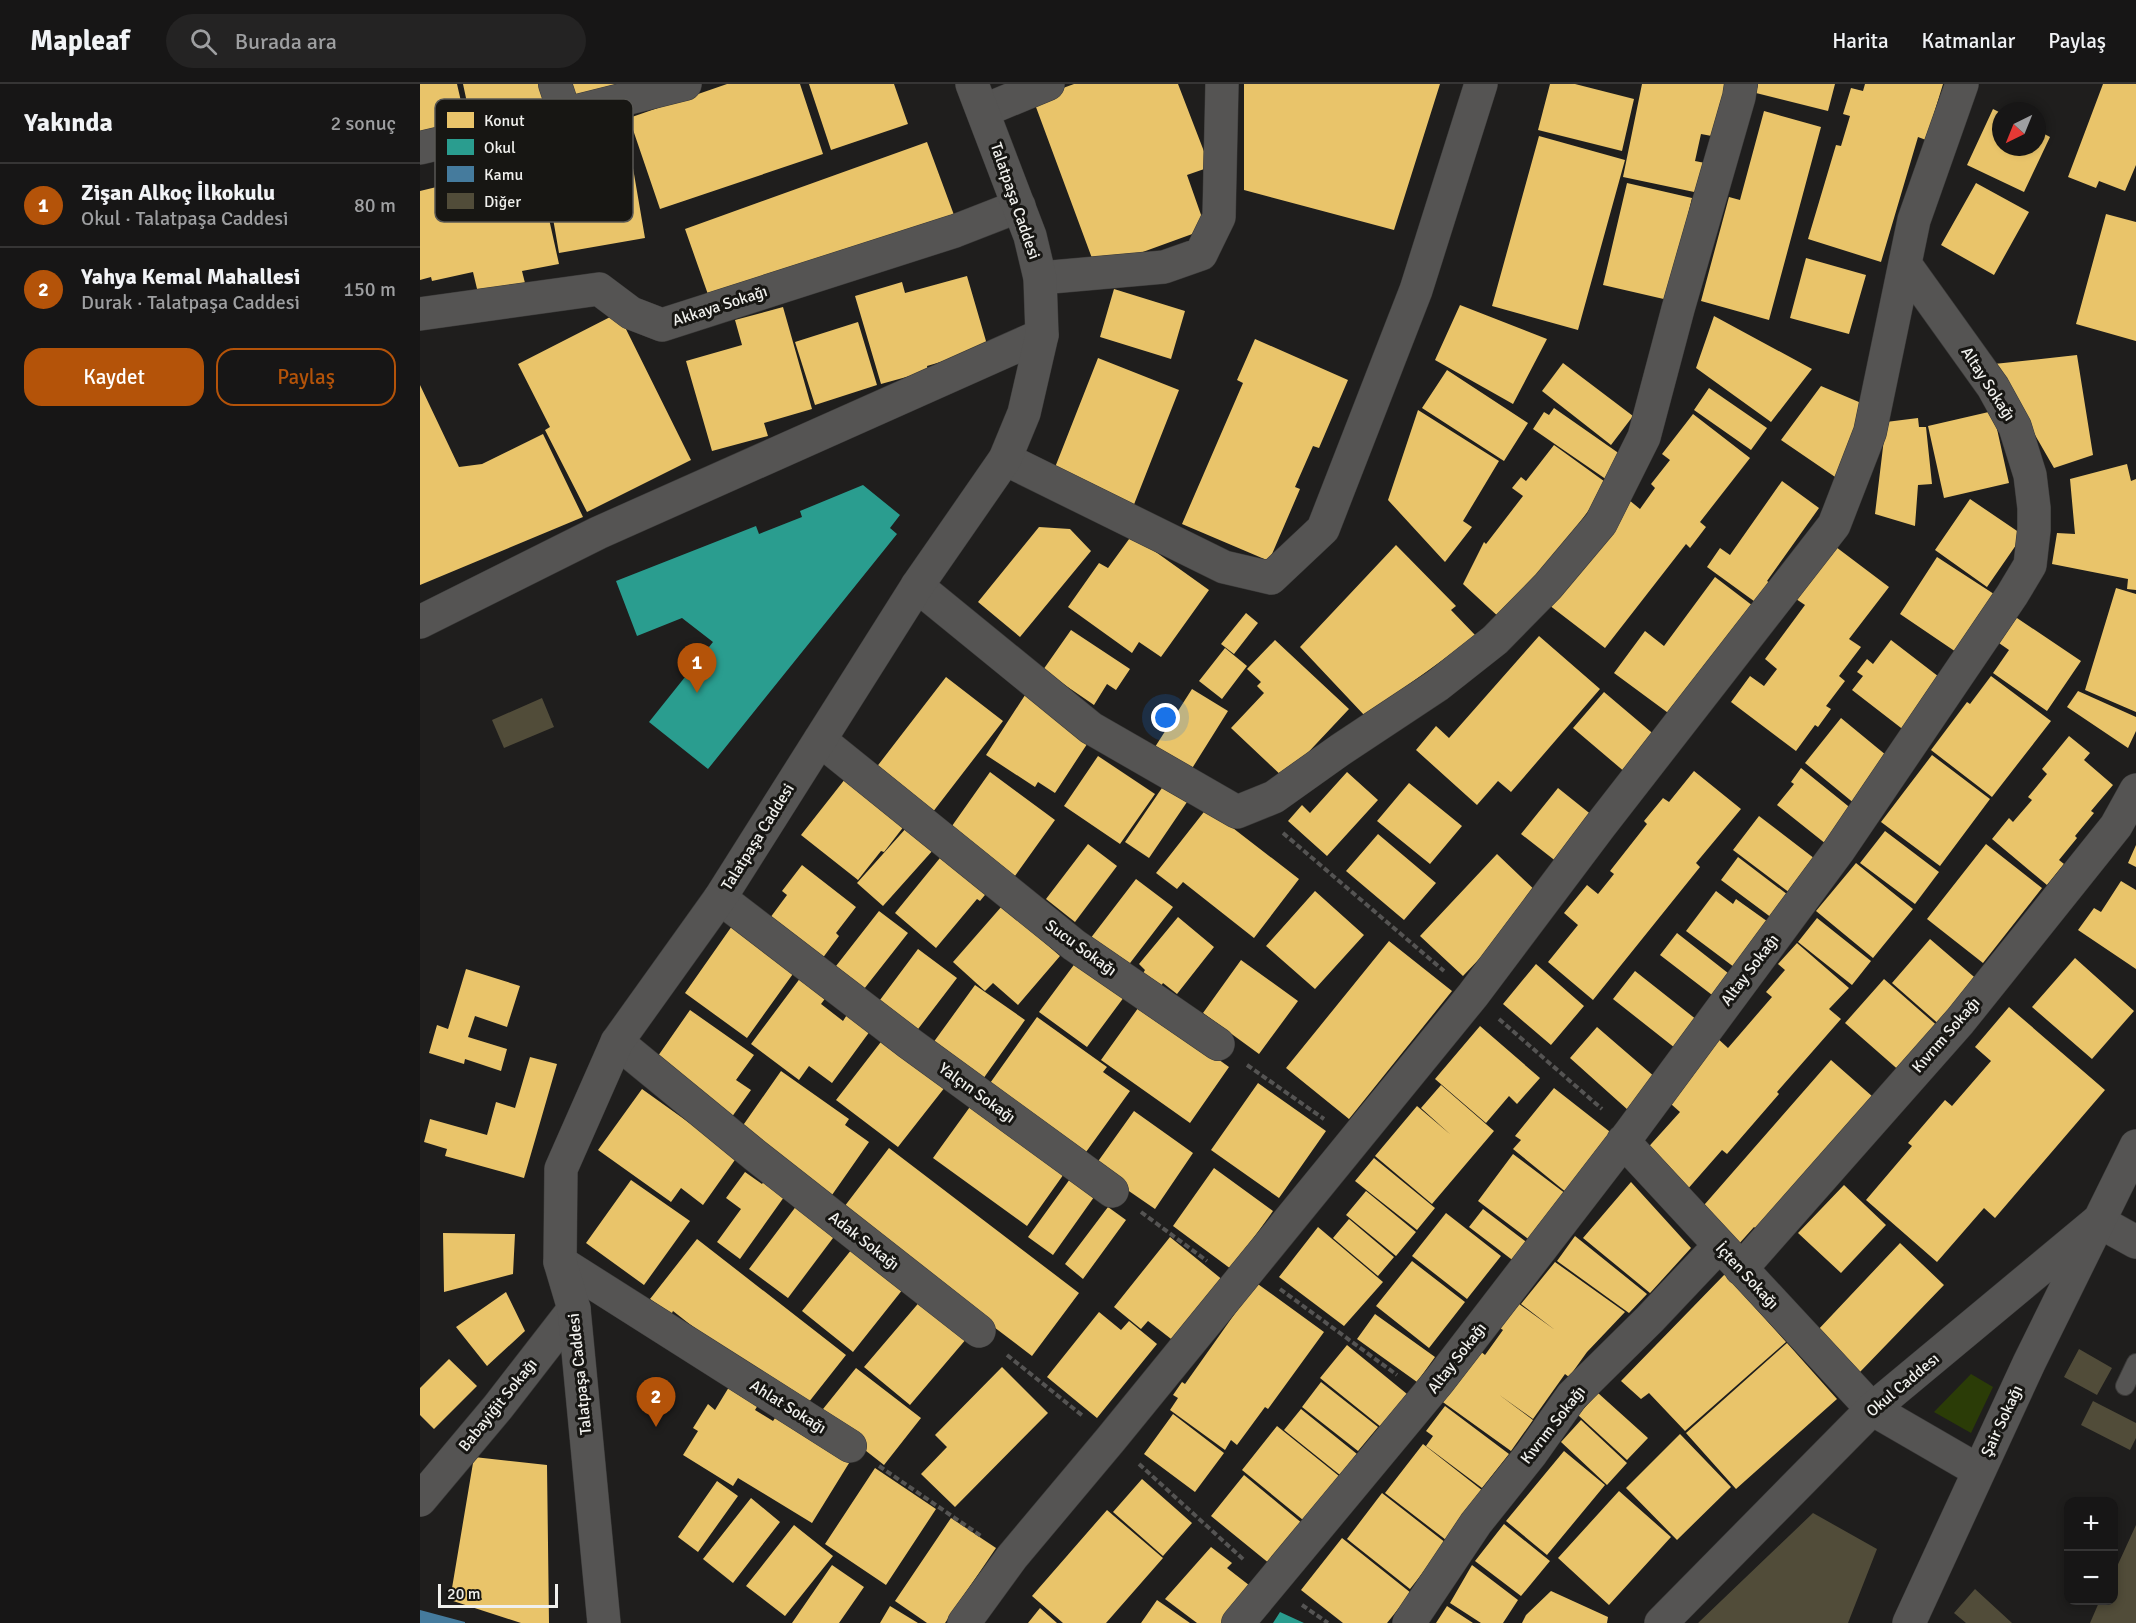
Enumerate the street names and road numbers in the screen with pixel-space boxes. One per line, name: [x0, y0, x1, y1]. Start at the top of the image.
street label: Talatpaşa Caddesi: [986, 140, 1044, 262]
street label: Akkaya Sokağı: [670, 281, 770, 331]
street label: Altay Sokağı: [1957, 343, 2019, 425]
street label: Talatpaşa Caddesi: [717, 780, 799, 894]
street label: Sucu Sokağı: [1041, 915, 1121, 981]
street label: Altay Sokağı: [1717, 930, 1783, 1010]
street label: Kıvrım Sokağı: [1908, 993, 1984, 1077]
street label: Yalçın Sokağı: [935, 1058, 1019, 1128]
street label: Adak Sokağı: [825, 1207, 903, 1275]
street label: İçten Sokağı: [1711, 1238, 1783, 1314]
street label: Talatpaşa Caddesi: [564, 1312, 596, 1436]
street label: Altay Sokağı: [1423, 1318, 1491, 1398]
street label: Okul Caddesı: [1862, 1349, 1944, 1421]
street label: Babayiğit Sokağı: [454, 1354, 542, 1456]
street label: Ahlat Sokağı: [746, 1376, 830, 1438]
street label: Kıvrım Sokağı: [1516, 1382, 1590, 1468]
street label: Şair Sokağı: [1977, 1382, 2027, 1460]

